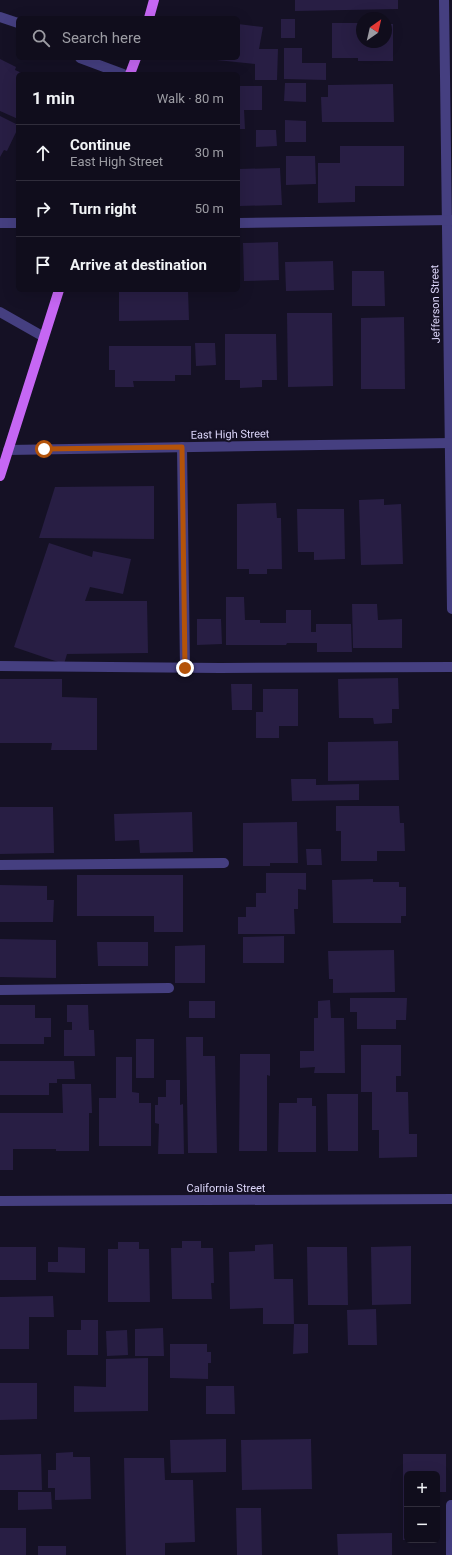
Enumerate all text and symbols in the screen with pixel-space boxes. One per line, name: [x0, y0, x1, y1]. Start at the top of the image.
north arrow: [356, 12, 392, 48]
search box: [16, 16, 240, 60]
icon: search: [30, 27, 52, 49]
text: Search here: [62, 29, 141, 47]
text: 1 min: [32, 88, 75, 108]
text: Walk · 80 m: [157, 91, 224, 106]
text: Continue: [70, 136, 131, 154]
icon: ahead: [32, 142, 54, 164]
text: 30 m: [195, 145, 224, 160]
text: East High Street: [70, 154, 163, 169]
icon: right: [32, 198, 54, 220]
text: Turn right: [70, 200, 136, 218]
text: 50 m: [195, 201, 224, 216]
icon: arrive: [32, 254, 54, 276]
text: Arrive at destination: [70, 256, 207, 274]
street label: Jefferson Street: [428, 264, 443, 343]
street label: East High Street: [191, 427, 270, 442]
route start: [35, 440, 53, 458]
route end: [176, 659, 194, 677]
street label: California Street: [187, 1182, 266, 1195]
map controls: [404, 1471, 440, 1543]
button: +: [404, 1471, 440, 1507]
button: −: [404, 1507, 440, 1543]

